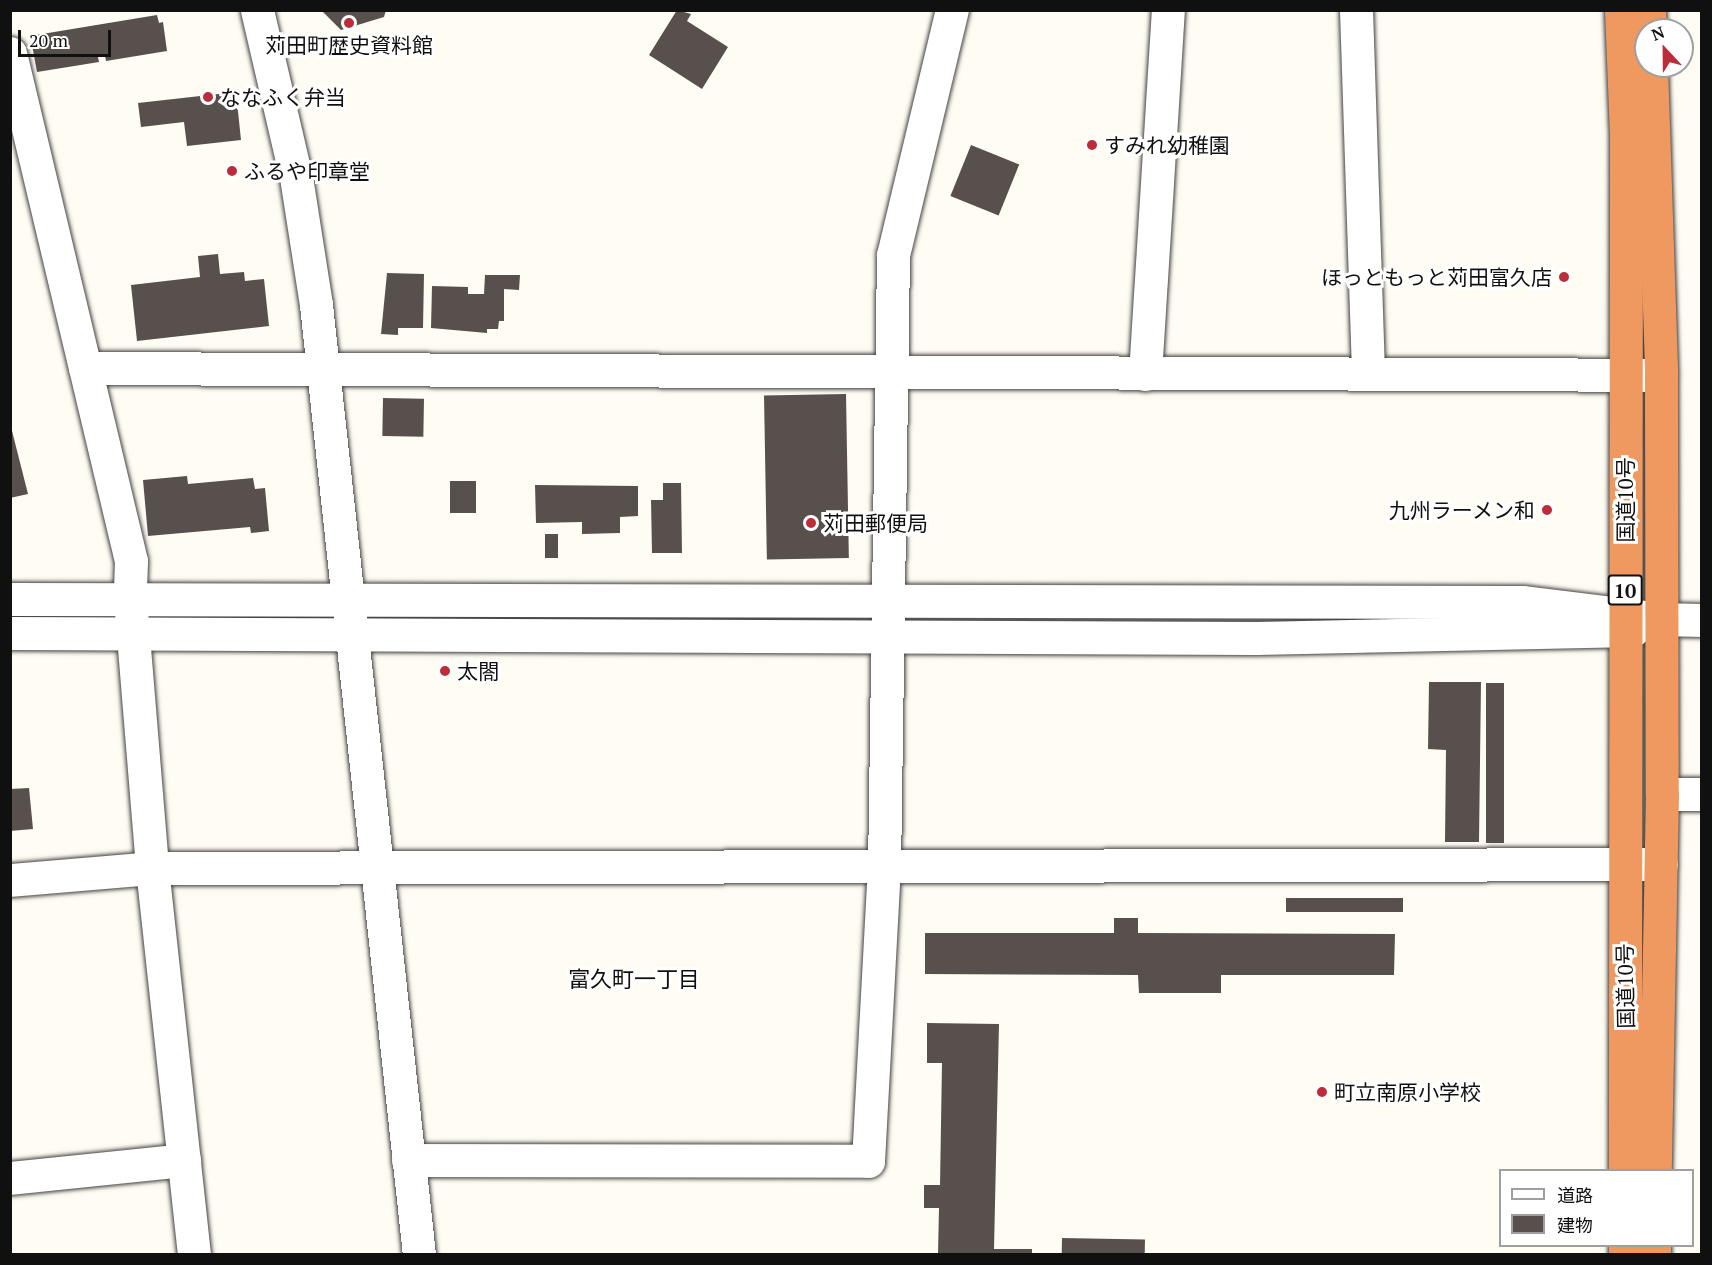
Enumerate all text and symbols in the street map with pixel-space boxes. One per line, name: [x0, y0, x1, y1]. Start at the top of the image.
marker: 苅田町歴史資料館: [342, 16, 356, 30]
scale bar: [21, 18, 114, 56]
north arrow: [1634, 18, 1694, 78]
text: N: [1648, 21, 1668, 46]
text: 20 m: [29, 28, 68, 52]
place label: 苅田町歴史資料館: [265, 32, 433, 58]
place label: ななふく弁当: [220, 84, 346, 110]
marker: ななふく弁当: [201, 90, 215, 104]
place label: すみれ幼稚園: [1104, 132, 1230, 158]
marker: すみれ幼稚園: [1085, 138, 1099, 152]
place label: ふるや印章堂: [244, 158, 370, 184]
marker: ふるや印章堂: [225, 164, 239, 178]
place label: ほっともっと苅田富久店: [1321, 264, 1552, 290]
marker: ほっともっと苅田富久店: [1557, 270, 1571, 284]
street label: 国道10号: [1612, 457, 1638, 543]
place label: 九州ラーメン和: [1388, 497, 1535, 523]
marker: 九州ラーメン和: [1540, 503, 1554, 517]
place label: 苅田郵便局: [823, 510, 928, 536]
marker: 苅田郵便局: [804, 516, 818, 530]
road number: 10: [1607, 573, 1643, 607]
place label: 太閤: [457, 658, 499, 684]
marker: 太閤: [438, 664, 452, 678]
street label: 国道10号: [1612, 943, 1638, 1029]
district label: 富久町一丁目: [568, 966, 700, 992]
place label: 町立南原小学校: [1334, 1079, 1481, 1105]
marker: 町立南原小学校: [1315, 1085, 1329, 1099]
legend: [1499, 1169, 1694, 1247]
text: 道路: [1557, 1183, 1593, 1207]
text: 建物: [1557, 1213, 1593, 1237]

